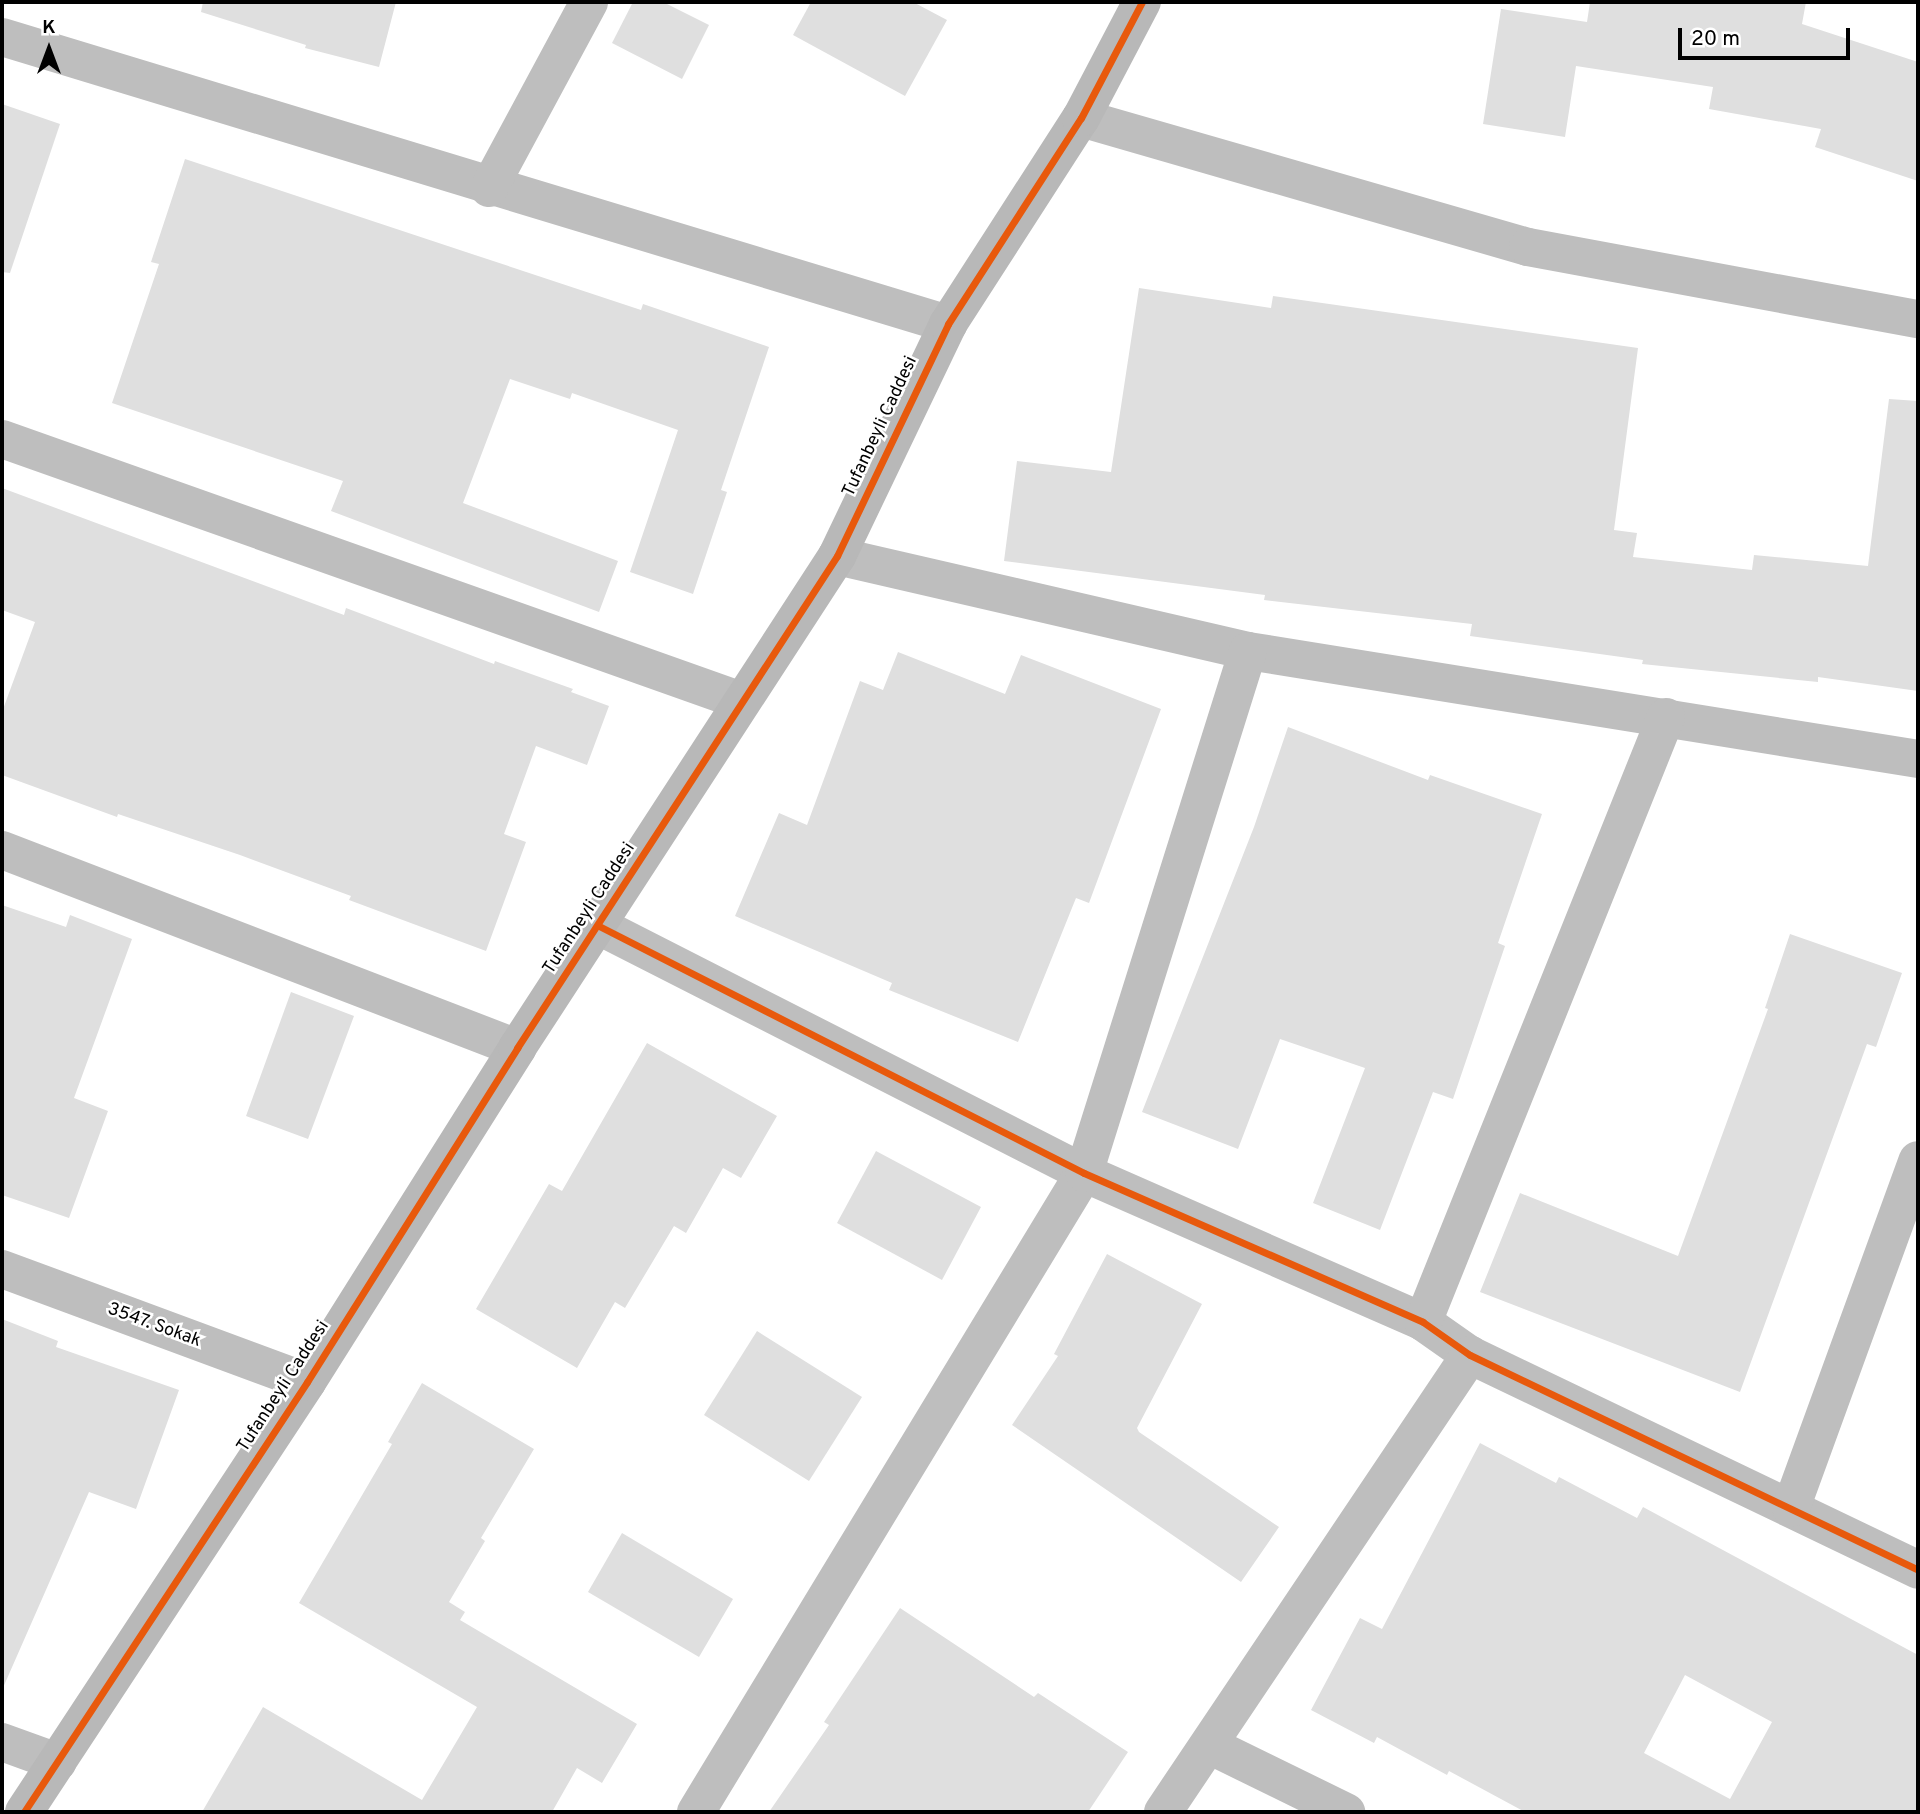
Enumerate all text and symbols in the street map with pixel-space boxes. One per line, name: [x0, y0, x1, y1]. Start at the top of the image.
north arrow: [14, 14, 84, 84]
scale bar: [1682, 14, 1854, 58]
text: K: [42, 16, 56, 40]
text: 20 m: [1691, 26, 1740, 53]
street label: Tufanbeyli Caddesi: [839, 353, 923, 501]
street label: Tufanbeyli Caddesi: [539, 839, 641, 979]
street label: 3547. Sokak: [104, 1299, 204, 1353]
street label: Tufanbeyli Caddesi: [233, 1317, 335, 1457]

